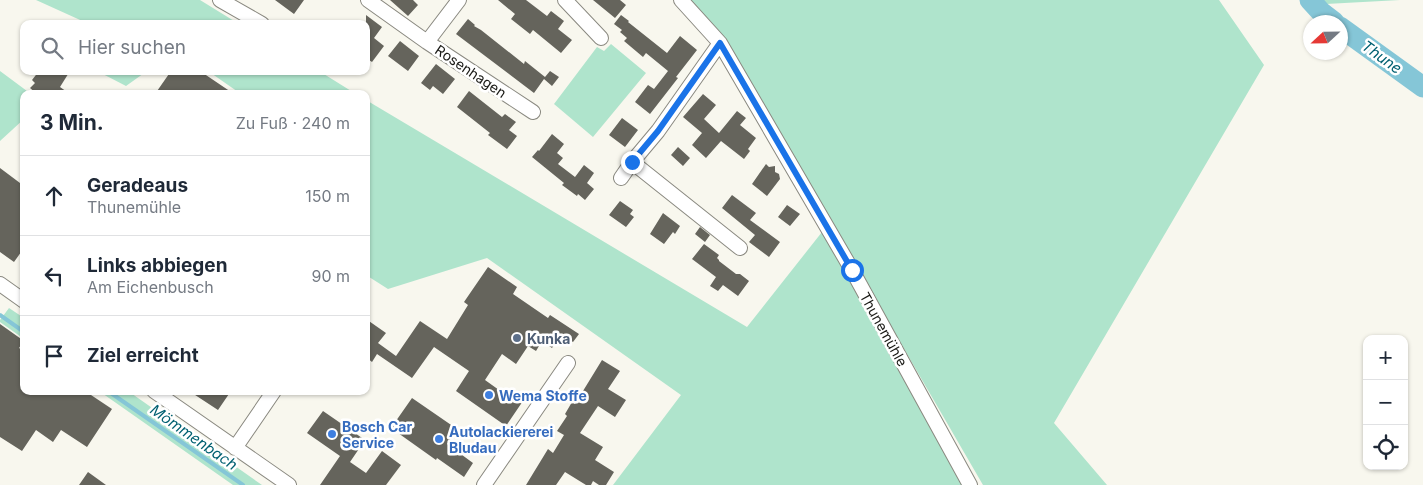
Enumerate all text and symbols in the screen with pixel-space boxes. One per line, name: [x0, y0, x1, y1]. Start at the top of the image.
north arrow: [1303, 15, 1348, 60]
search box: [20, 20, 370, 75]
icon: search: [38, 34, 66, 62]
text: Hier suchen: [78, 36, 186, 59]
water label: Thune: [1358, 36, 1406, 78]
street label: Rosenhagen: [432, 41, 510, 101]
text: 3 Min.: [40, 110, 104, 135]
text: Zu Fuß · 240 m: [236, 113, 350, 133]
route end: [621, 151, 644, 174]
text: Geradeaus: [87, 174, 188, 197]
icon: ahead: [40, 182, 68, 210]
text: 150 m: [305, 186, 350, 206]
text: Thunemühle: [87, 197, 181, 217]
text: Links abbiegen: [87, 254, 228, 277]
route start: [841, 259, 864, 282]
icon: left: [40, 262, 68, 290]
text: 90 m: [311, 266, 350, 286]
text: Am Eichenbusch: [87, 277, 214, 297]
street label: Thunemühle: [857, 289, 911, 369]
place label: Kunka: [527, 330, 570, 347]
marker: Kunka: [511, 332, 523, 344]
map controls: [1363, 335, 1408, 470]
button: +: [1363, 335, 1408, 380]
icon: arrive: [40, 342, 68, 370]
text: Ziel erreicht: [87, 344, 199, 367]
button: −: [1363, 380, 1408, 425]
place label: Wema Stoffe: [499, 387, 587, 404]
marker: Wema Stoffe: [483, 389, 495, 401]
water label: Mömmenbach: [147, 400, 241, 474]
place label: Bosch Car Service: [342, 418, 412, 451]
place label: Autolackiererei Bludau: [449, 423, 554, 456]
button: locate: [1363, 425, 1408, 470]
marker: Bosch Car Service: [326, 428, 338, 440]
marker: Autolackiererei Bludau: [433, 433, 445, 445]

